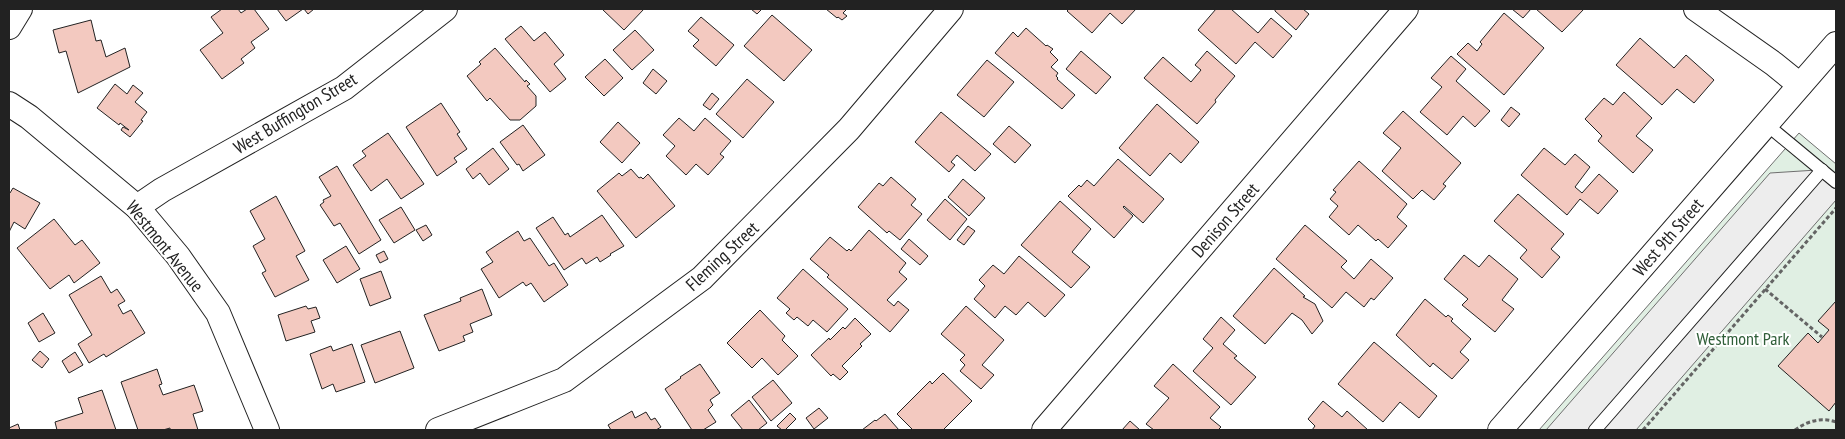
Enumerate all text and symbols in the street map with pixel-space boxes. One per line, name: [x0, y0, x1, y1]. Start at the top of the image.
street label: West Buffington Street: [229, 67, 361, 159]
street label: Denison Street: [1186, 178, 1264, 262]
street label: West 9th Street: [1628, 193, 1708, 281]
street label: Westmont Avenue: [121, 196, 209, 296]
street label: Fleming Street: [681, 216, 763, 296]
park label: Westmont Park: [1697, 327, 1789, 350]

